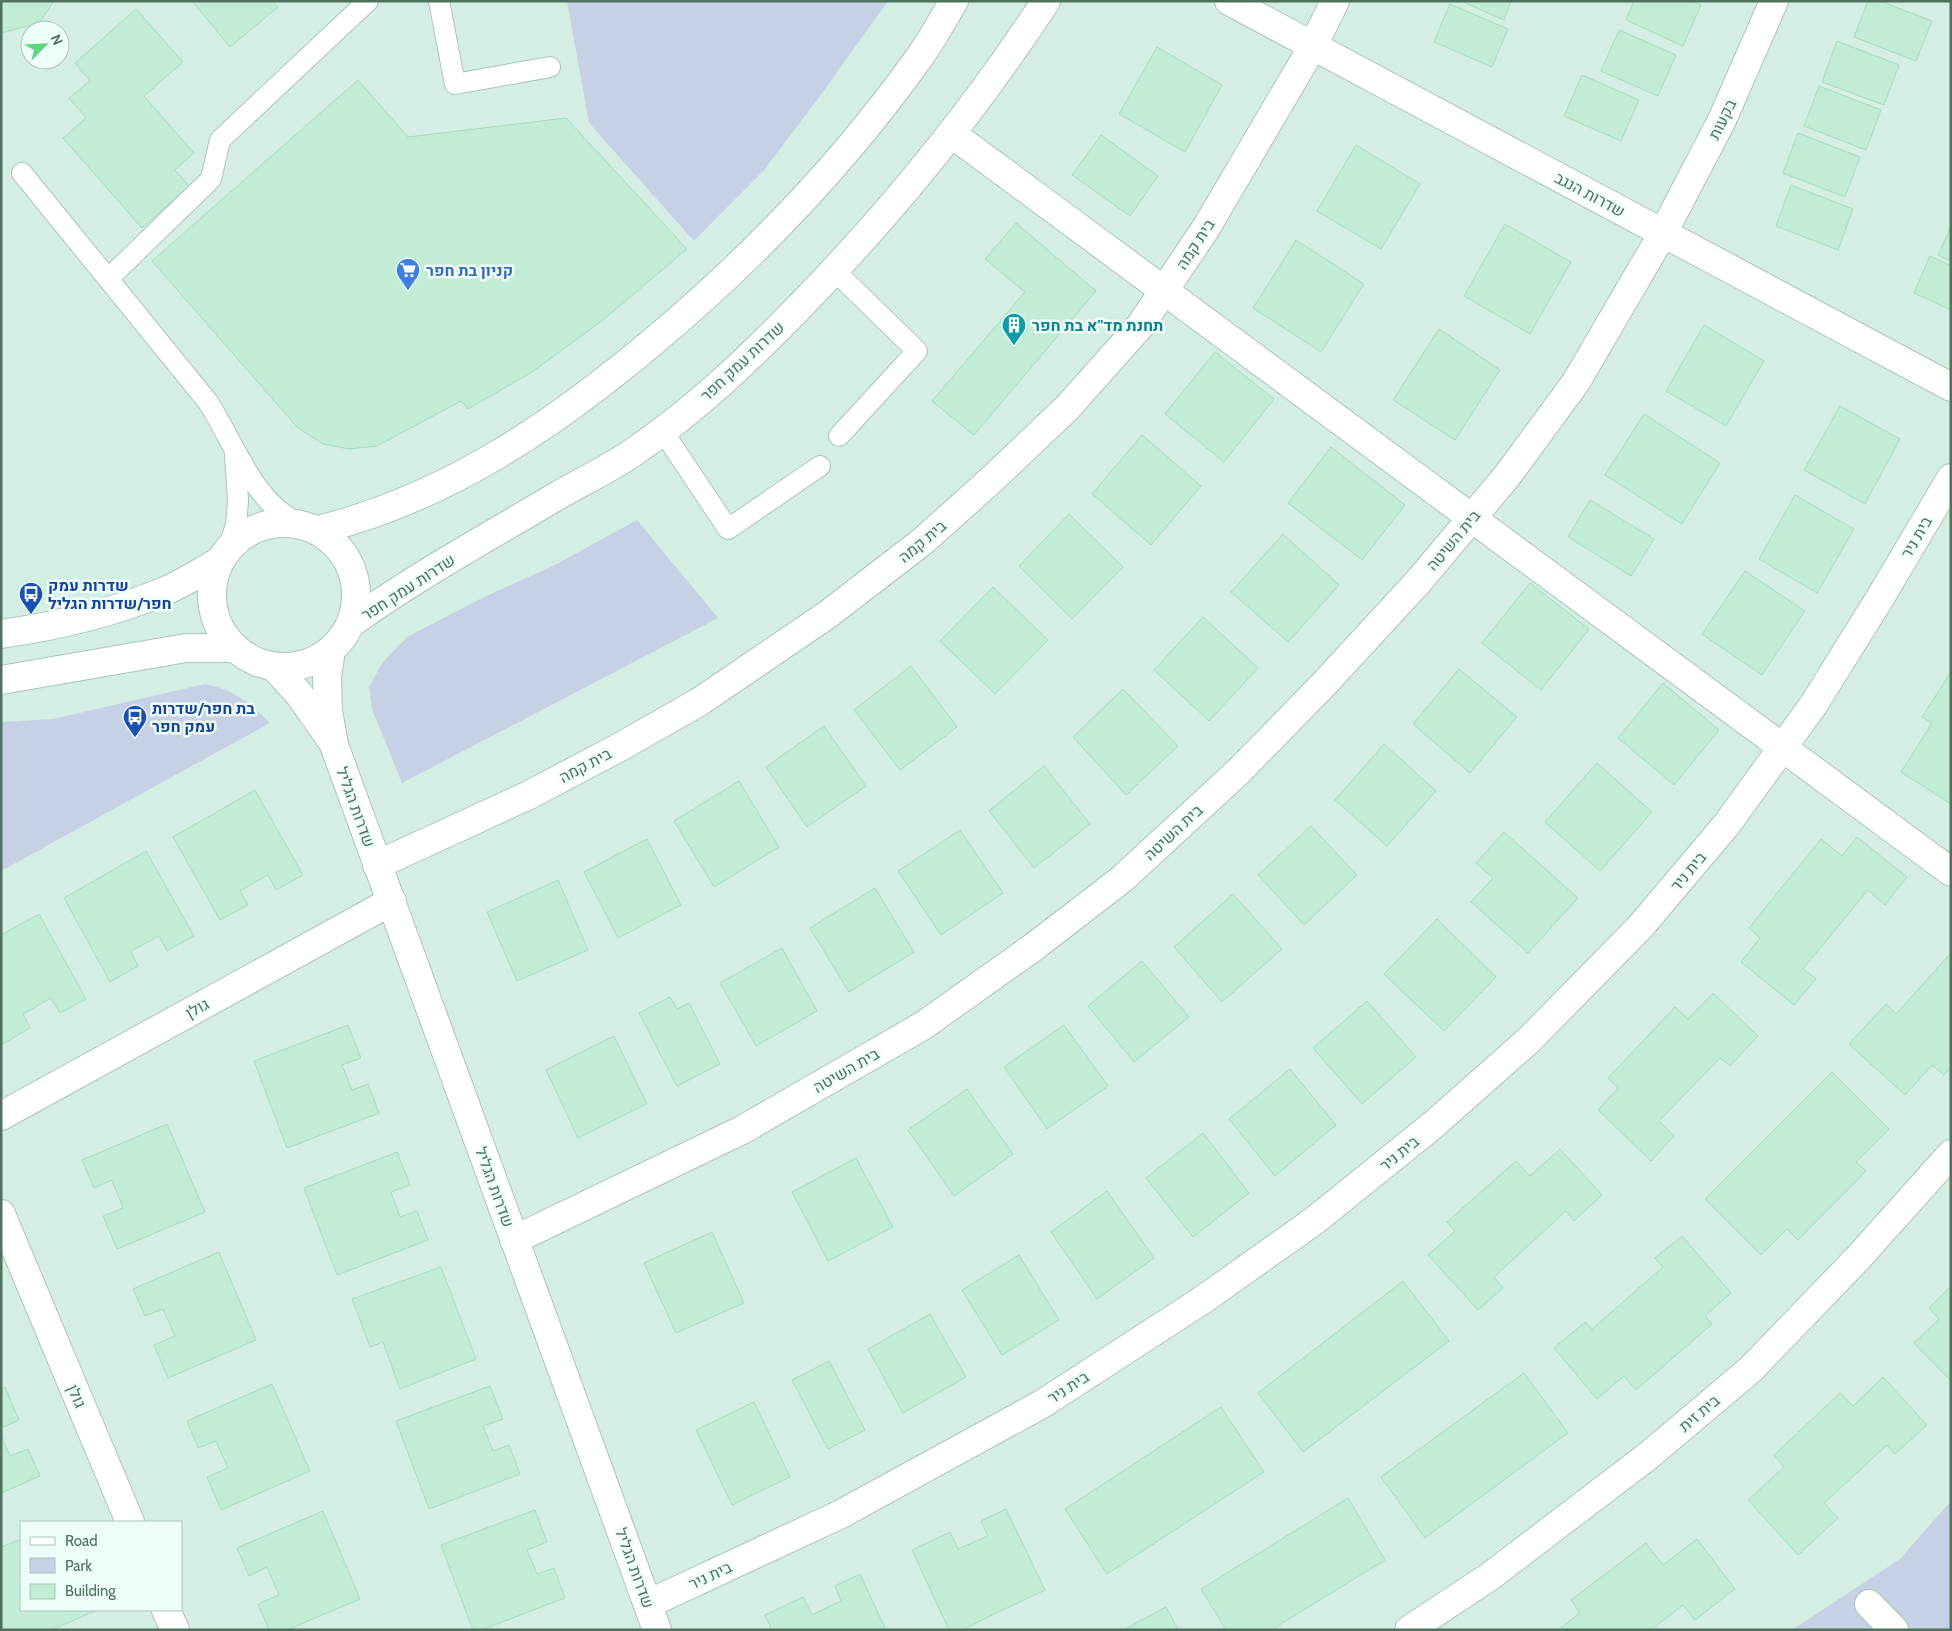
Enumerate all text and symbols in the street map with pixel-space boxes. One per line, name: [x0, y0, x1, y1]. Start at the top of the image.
north arrow: [20, 20, 70, 70]
text: N: [47, 32, 67, 48]
street label: בקעות: [1705, 96, 1741, 142]
street label: שדרות הנגב: [1551, 168, 1628, 221]
street label: בית קמה: [1172, 215, 1219, 273]
supermarket icon: קניון בת חפר: [395, 257, 421, 291]
place label: קניון בת חפר: [426, 261, 513, 280]
building icon: תחנת מד"א בת חפר: [1001, 312, 1027, 346]
place label: תחנת מד"א בת חפר: [1032, 316, 1163, 335]
street label: שדרות עמק חפר: [696, 318, 788, 405]
street label: בית השיטה: [1423, 506, 1485, 574]
street label: בית ניר: [1897, 512, 1936, 562]
street label: בית קמה: [895, 516, 950, 567]
street label: שדרות עמק חפר: [358, 550, 459, 625]
place label: שדרות עמק חפר/שדרות הגליל: [48, 576, 172, 613]
bus stop icon: שדרות עמק חפר/שדרות הגליל: [18, 581, 44, 615]
place label: בת חפר/שדרות עמק חפר: [152, 699, 255, 736]
bus stop icon: בת חפר/שדרות עמק חפר: [122, 704, 148, 738]
street label: בית קמה: [556, 744, 615, 787]
street label: שדרות הגליל: [332, 764, 379, 850]
street label: בית השיטה: [1140, 800, 1207, 864]
street label: בית ניר: [1667, 847, 1711, 895]
street label: גולן: [182, 994, 212, 1022]
street label: בית השיטה: [810, 1044, 883, 1097]
street label: בית ניר: [1376, 1131, 1423, 1175]
street label: שדרות הגליל: [471, 1144, 518, 1230]
street label: בית ניר: [1044, 1367, 1093, 1408]
street label: גולן: [63, 1382, 90, 1411]
street label: בית זית: [1675, 1391, 1724, 1436]
legend: [20, 1521, 182, 1611]
street label: שדרות הגליל: [611, 1525, 658, 1611]
text: Road: [65, 1532, 98, 1550]
text: Park: [65, 1557, 92, 1575]
street label: בית ניר: [686, 1557, 735, 1594]
text: Building: [65, 1582, 116, 1600]

